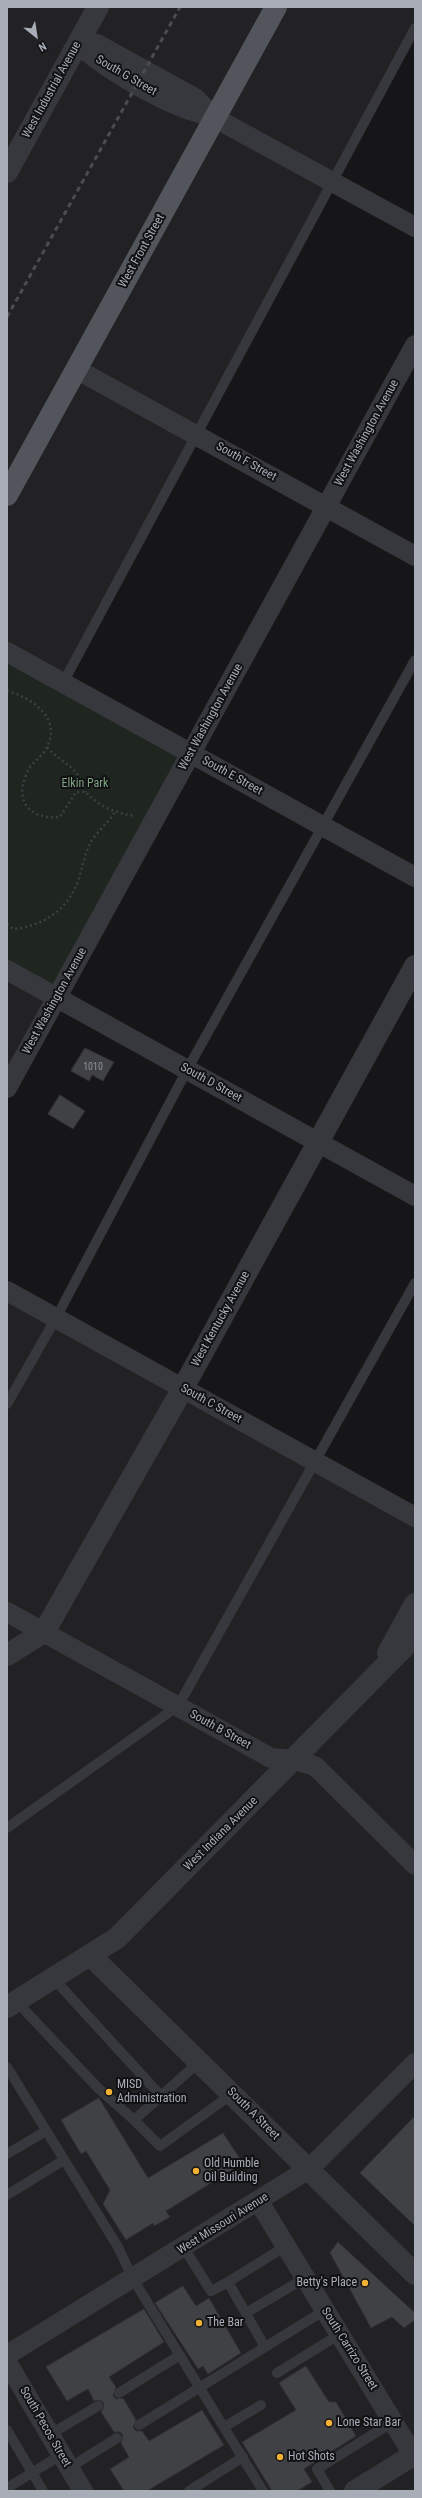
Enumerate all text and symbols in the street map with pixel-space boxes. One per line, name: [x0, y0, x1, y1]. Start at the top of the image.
north arrow: [16, 16, 56, 56]
street label: West Industrial Avenue: [19, 39, 85, 141]
text: N: [36, 40, 48, 54]
street label: South G Street: [93, 53, 159, 99]
street label: West Front Street: [116, 212, 168, 290]
street label: West Washington Avenue: [332, 377, 402, 489]
street label: South F Street: [213, 440, 279, 484]
street label: West Washington Avenue: [176, 661, 246, 773]
street label: South E Street: [199, 753, 265, 799]
park label: Elkin Park: [62, 777, 108, 791]
street label: West Washington Avenue: [20, 945, 90, 1057]
street label: South D Street: [178, 1060, 244, 1106]
house number: 1010: [83, 1061, 103, 1073]
street label: West Kentucky Avenue: [189, 1269, 253, 1369]
street label: South C Street: [178, 1381, 244, 1427]
street label: South B Street: [187, 1707, 253, 1753]
street label: West Indiana Avenue: [181, 1794, 261, 1874]
place label: MISD Administration: [117, 2078, 187, 2106]
street label: South A Street: [224, 2085, 282, 2143]
marker: MISD Administration: [104, 2087, 114, 2097]
place label: Old Humble Oil Building: [204, 2157, 259, 2185]
marker: Old Humble Oil Building: [191, 2166, 201, 2176]
street label: West Missouri Avenue: [175, 2190, 271, 2258]
place label: Betty's Place: [296, 2276, 357, 2290]
marker: Betty's Place: [360, 2278, 370, 2288]
street label: South Carrizo Street: [318, 2305, 380, 2393]
place label: The Bar: [207, 2316, 243, 2330]
marker: The Bar: [194, 2318, 204, 2328]
street label: South Pecos Street: [16, 2384, 74, 2470]
place label: Lone Star Bar: [337, 2416, 401, 2430]
marker: Lone Star Bar: [324, 2418, 334, 2428]
place label: Hot Shots: [288, 2450, 335, 2464]
marker: Hot Shots: [275, 2452, 285, 2462]

